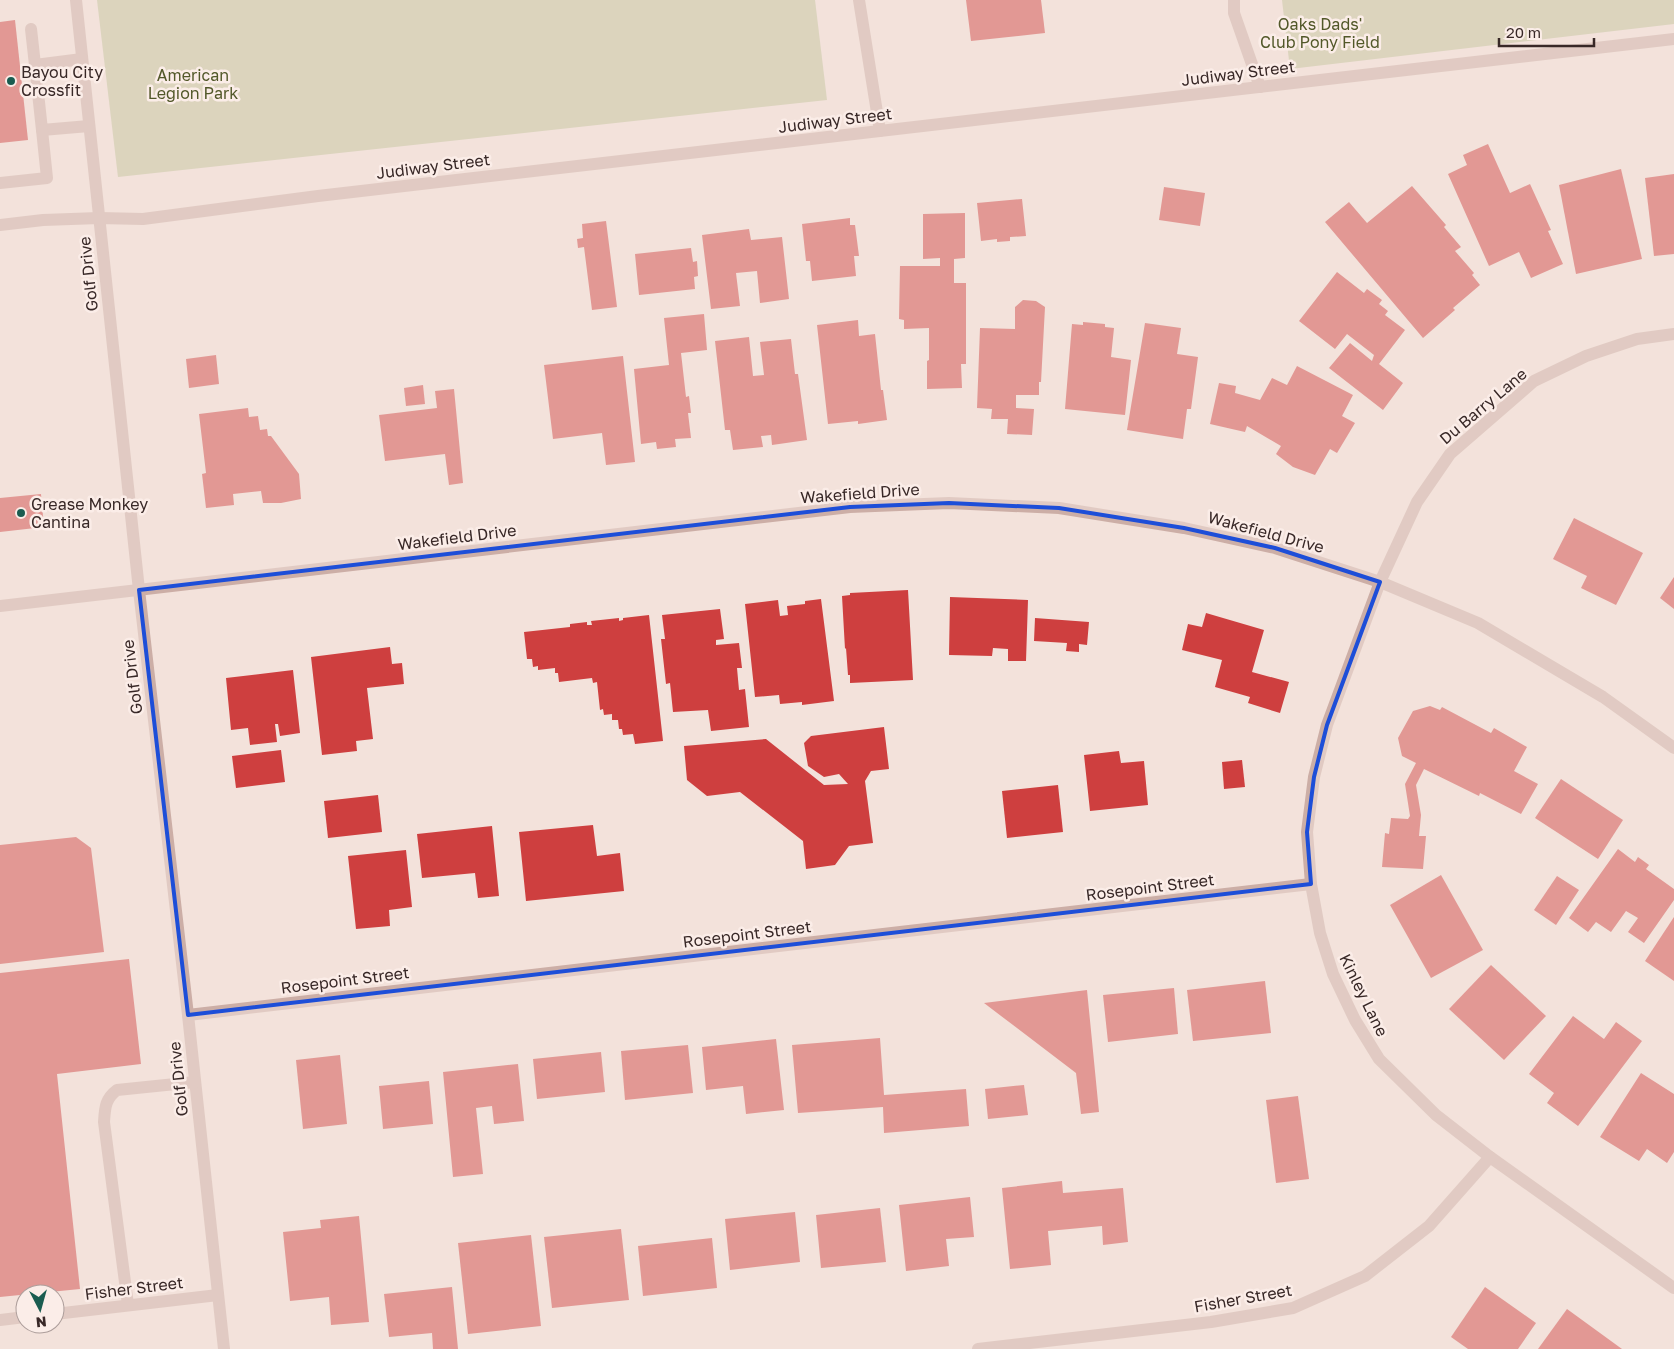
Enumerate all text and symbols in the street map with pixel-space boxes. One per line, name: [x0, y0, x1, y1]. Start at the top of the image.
park label: Oaks Dads' Club Pony Field: [1260, 14, 1380, 52]
scale bar: [1499, 15, 1594, 47]
text: 20 m: [1506, 23, 1541, 41]
street label: Judiway Street: [1180, 56, 1296, 90]
place label: Bayou City Crossfit: [21, 62, 103, 100]
park label: American Legion Park: [148, 65, 238, 103]
marker: Bayou City Crossfit: [5, 75, 17, 87]
street label: Judiway Street: [777, 103, 893, 137]
street label: Judiway Street: [375, 149, 491, 183]
street label: Golf Drive: [74, 236, 102, 312]
street label: Du Barry Lane: [1435, 364, 1531, 448]
street label: Wakefield Drive: [800, 479, 920, 507]
place label: Grease Monkey Cantina: [31, 494, 148, 532]
marker: Grease Monkey Cantina: [15, 507, 27, 519]
street label: Wakefield Drive: [1206, 507, 1326, 557]
street label: Wakefield Drive: [396, 520, 518, 554]
street label: Golf Drive: [117, 638, 147, 716]
street label: Rosepoint Street: [1085, 869, 1215, 905]
street label: Rosepoint Street: [682, 916, 812, 952]
street label: Kinley Lane: [1335, 950, 1393, 1040]
street label: Rosepoint Street: [280, 962, 410, 998]
street label: Golf Drive: [164, 1041, 192, 1117]
street label: Fisher Street: [84, 1272, 184, 1304]
street label: Fisher Street: [1193, 1280, 1293, 1316]
north arrow: [15, 1284, 65, 1334]
text: N: [35, 1313, 48, 1331]

